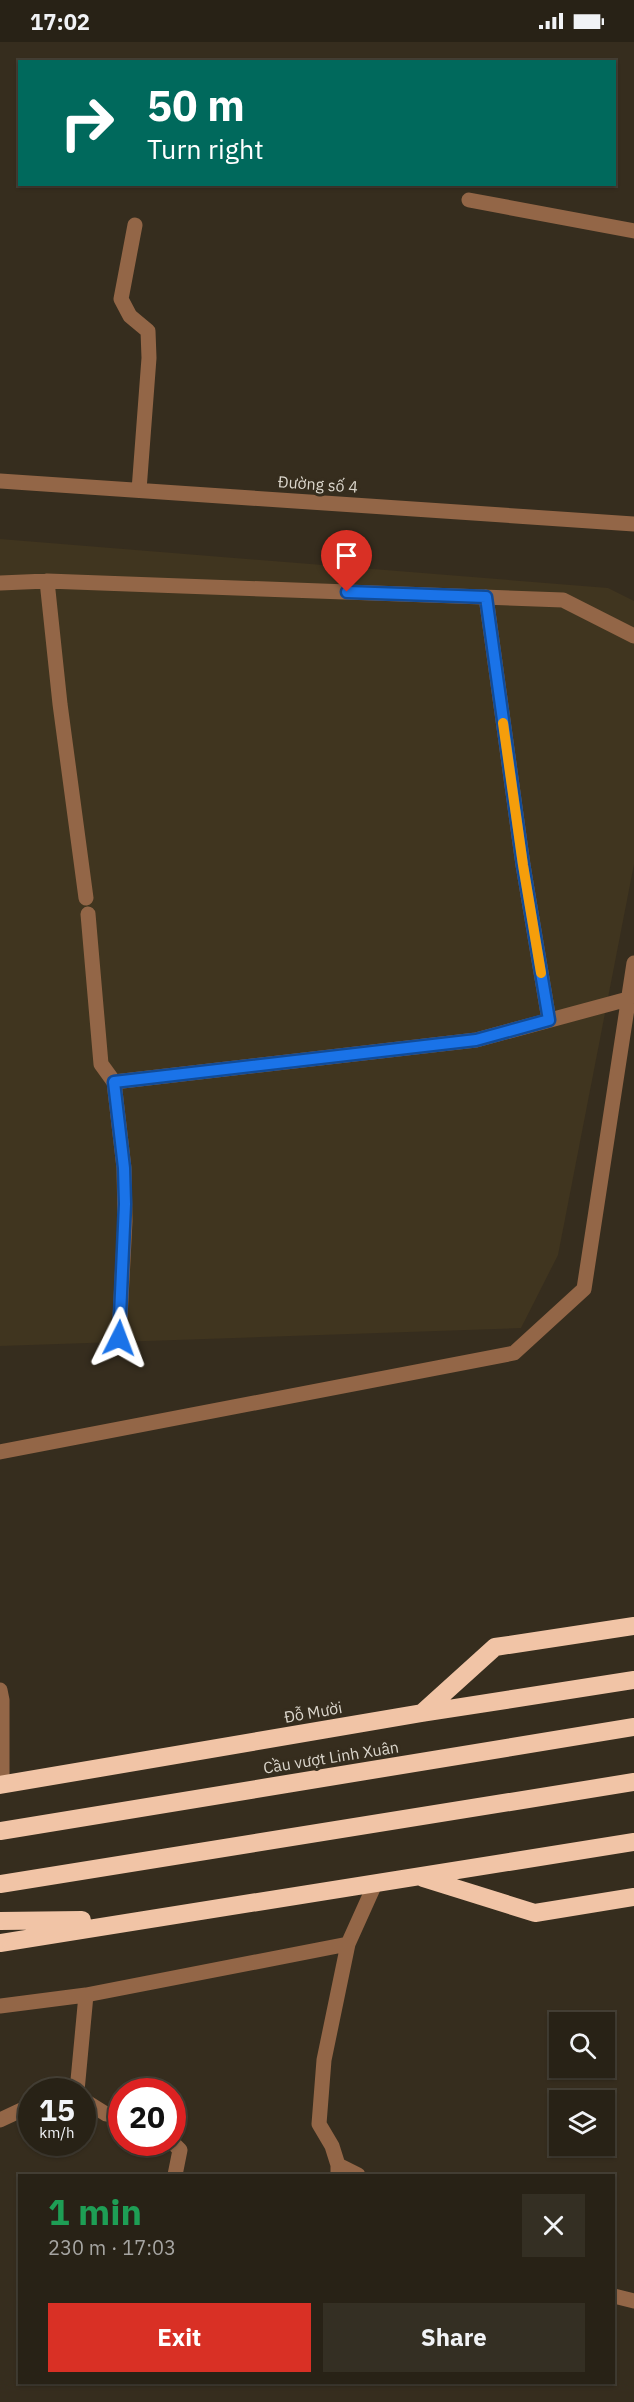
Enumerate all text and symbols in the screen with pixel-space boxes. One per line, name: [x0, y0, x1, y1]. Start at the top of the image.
text: 17:02: [30, 7, 90, 36]
text: 50 m: [147, 78, 245, 133]
icon: right: [48, 84, 126, 162]
text: Turn right: [147, 131, 264, 166]
street label: Đường số 4: [277, 471, 359, 497]
pin: [321, 530, 372, 592]
icon: arrive: [330, 539, 363, 572]
position arrow: [87, 1306, 151, 1370]
street label: Đỗ Mười: [282, 1697, 344, 1727]
street label: Cầu vượt Linh Xuân: [262, 1736, 400, 1778]
map controls: [549, 2012, 615, 2156]
button: search: [549, 2012, 615, 2078]
speed limit sign: 20: [108, 2078, 186, 2156]
text: 15: [39, 2090, 75, 2129]
button: layers: [549, 2090, 615, 2156]
text: km/h: [39, 2123, 75, 2142]
text: 1 min: [48, 2188, 142, 2235]
button: close: [522, 2194, 585, 2257]
text: 230 m · 17:03: [48, 2234, 176, 2261]
button: Exit: [48, 2303, 311, 2372]
button: Share: [323, 2303, 585, 2372]

